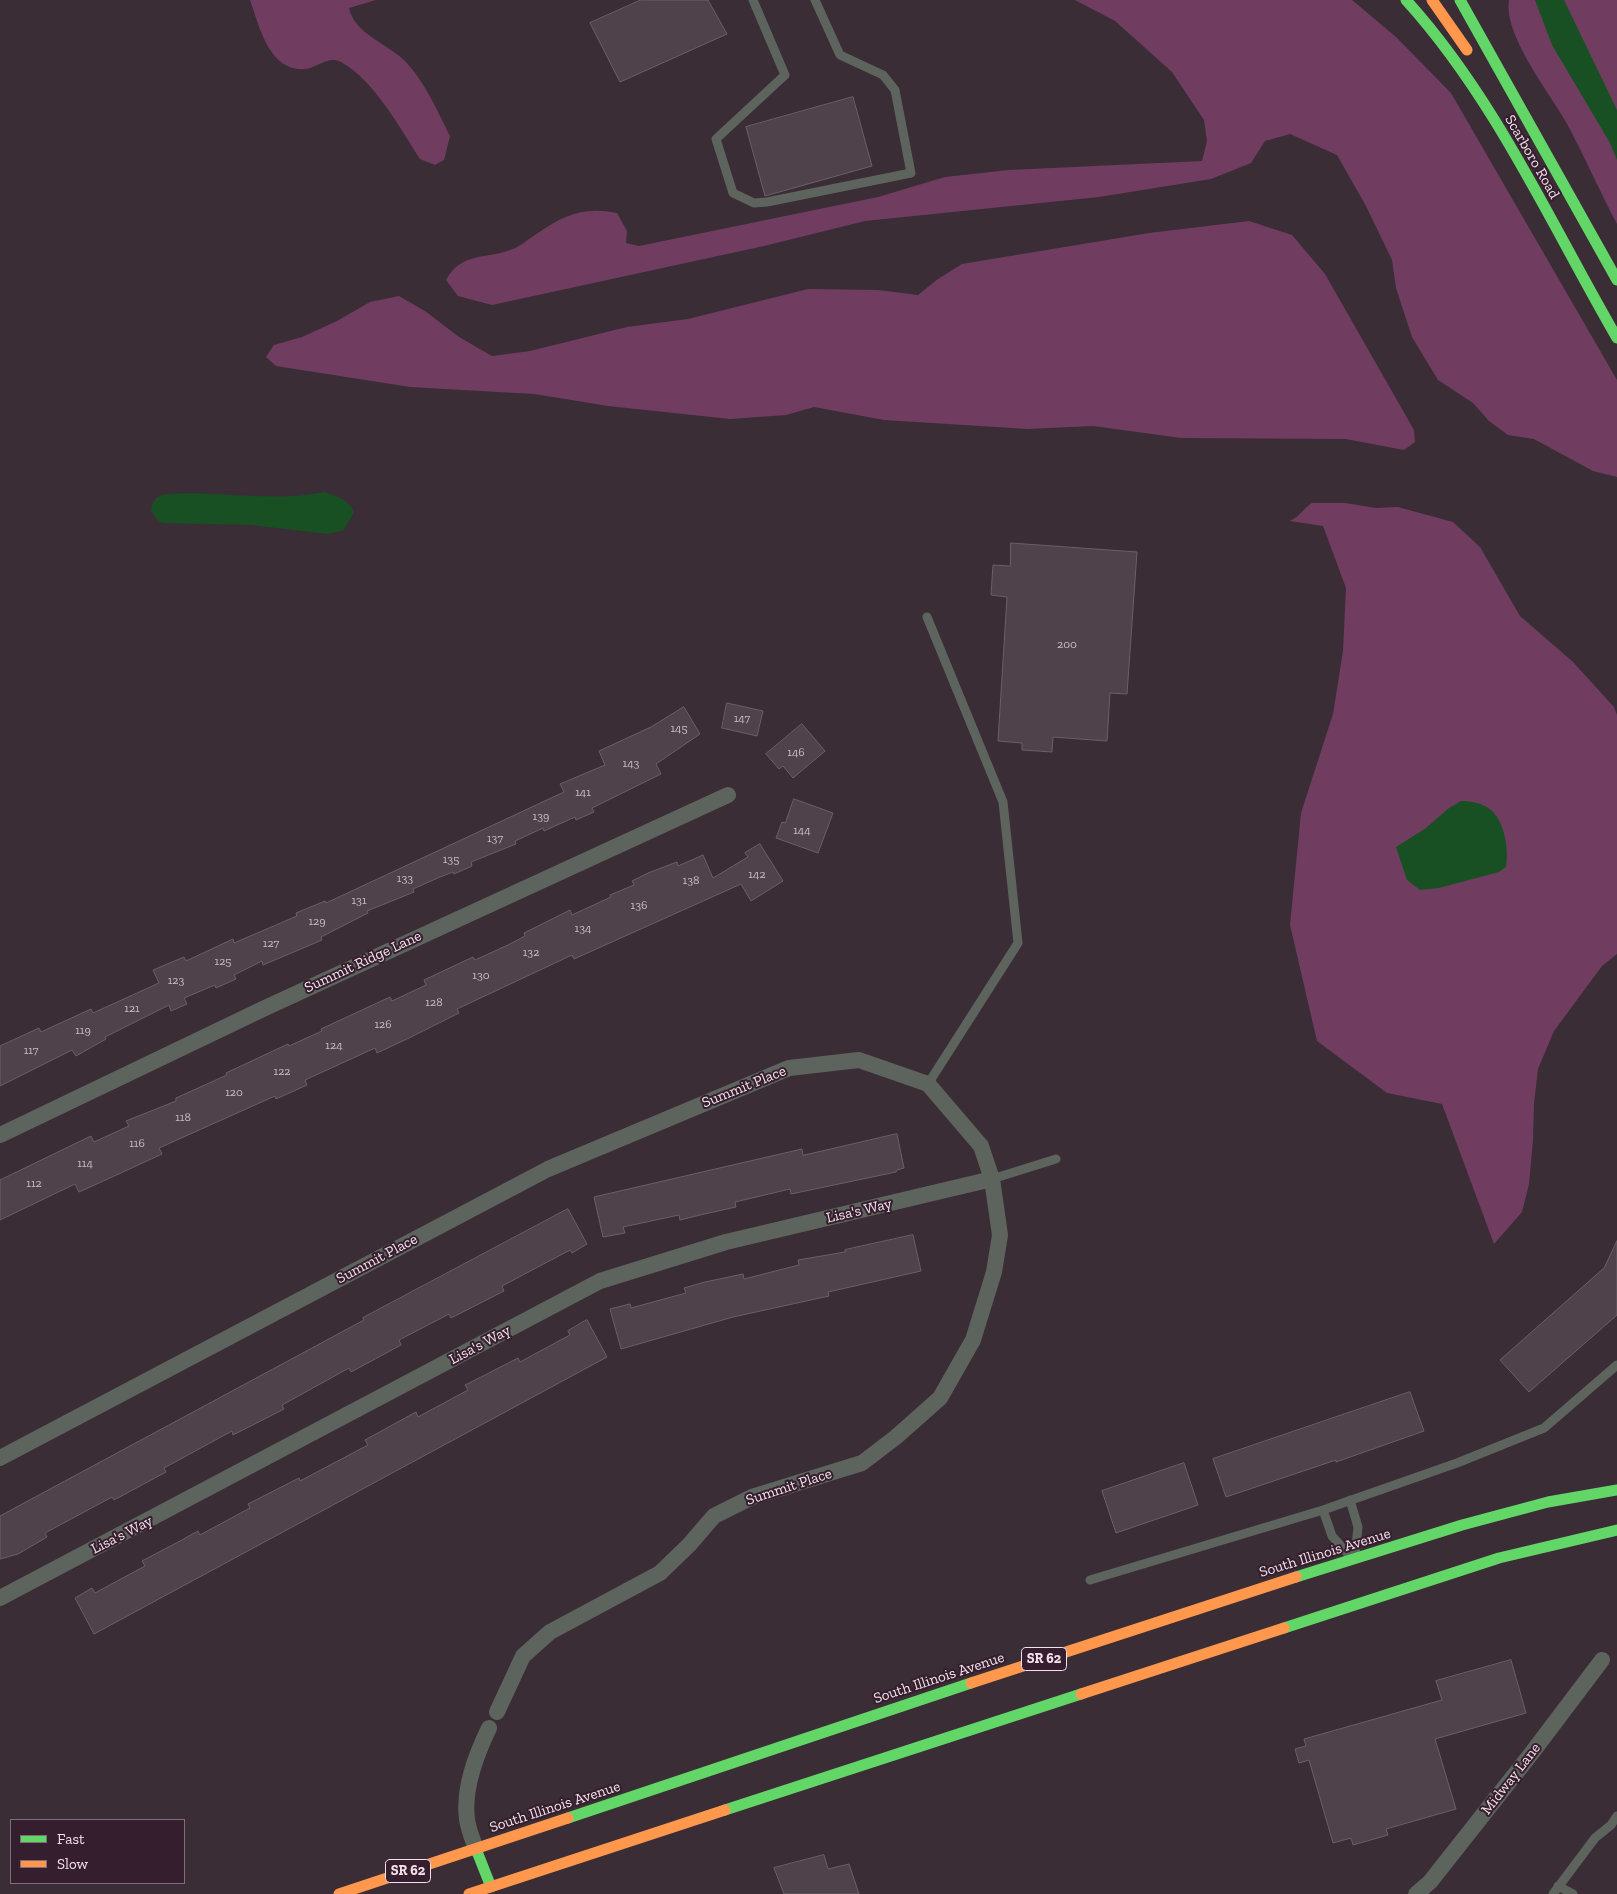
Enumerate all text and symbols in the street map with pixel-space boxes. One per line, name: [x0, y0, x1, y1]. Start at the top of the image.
street label: Scarboro Road: [1501, 112, 1563, 202]
house number: 200: [1057, 638, 1077, 652]
house number: 147: [734, 712, 750, 726]
house number: 145: [670, 722, 688, 736]
house number: 146: [787, 746, 805, 760]
house number: 143: [623, 757, 639, 771]
house number: 141: [575, 786, 591, 800]
house number: 139: [533, 810, 549, 824]
house number: 144: [793, 824, 811, 838]
house number: 137: [487, 832, 503, 846]
house number: 135: [443, 853, 459, 867]
house number: 142: [748, 868, 766, 882]
house number: 133: [397, 872, 413, 886]
house number: 138: [683, 874, 699, 888]
house number: 131: [351, 894, 367, 908]
house number: 136: [631, 899, 647, 913]
house number: 129: [308, 915, 326, 929]
house number: 134: [575, 922, 591, 936]
street label: Summit Ridge Lane: [302, 927, 424, 997]
house number: 127: [263, 937, 279, 951]
house number: 132: [523, 946, 539, 960]
house number: 125: [215, 955, 231, 969]
house number: 130: [472, 969, 490, 983]
house number: 123: [168, 974, 184, 988]
house number: 128: [425, 996, 443, 1010]
house number: 121: [124, 1002, 140, 1016]
house number: 126: [374, 1018, 392, 1032]
house number: 119: [75, 1024, 91, 1038]
house number: 124: [325, 1039, 343, 1053]
house number: 117: [24, 1044, 38, 1058]
street label: Summit Place: [699, 1062, 789, 1112]
house number: 122: [274, 1065, 290, 1079]
house number: 120: [225, 1086, 243, 1100]
house number: 118: [175, 1111, 191, 1125]
house number: 116: [129, 1137, 145, 1151]
house number: 114: [77, 1157, 93, 1171]
house number: 112: [26, 1177, 42, 1191]
street label: Lisa's Way: [824, 1195, 894, 1227]
street label: Summit Place: [333, 1230, 421, 1288]
street label: Lisa's Way: [446, 1321, 514, 1369]
street label: Summit Place: [744, 1465, 834, 1509]
street label: Lisa's Way: [88, 1512, 156, 1558]
street label: South Illinois Avenue: [1257, 1524, 1393, 1582]
street label: South Illinois Avenue: [871, 1648, 1007, 1708]
road number: SR 62: [1022, 1648, 1066, 1670]
street label: Midway Lane: [1477, 1740, 1545, 1818]
street label: South Illinois Avenue: [487, 1777, 623, 1837]
legend: [10, 1819, 185, 1884]
text: Fast: [57, 1830, 85, 1848]
text: Slow: [57, 1855, 88, 1873]
road number: SR 62: [386, 1860, 430, 1882]

